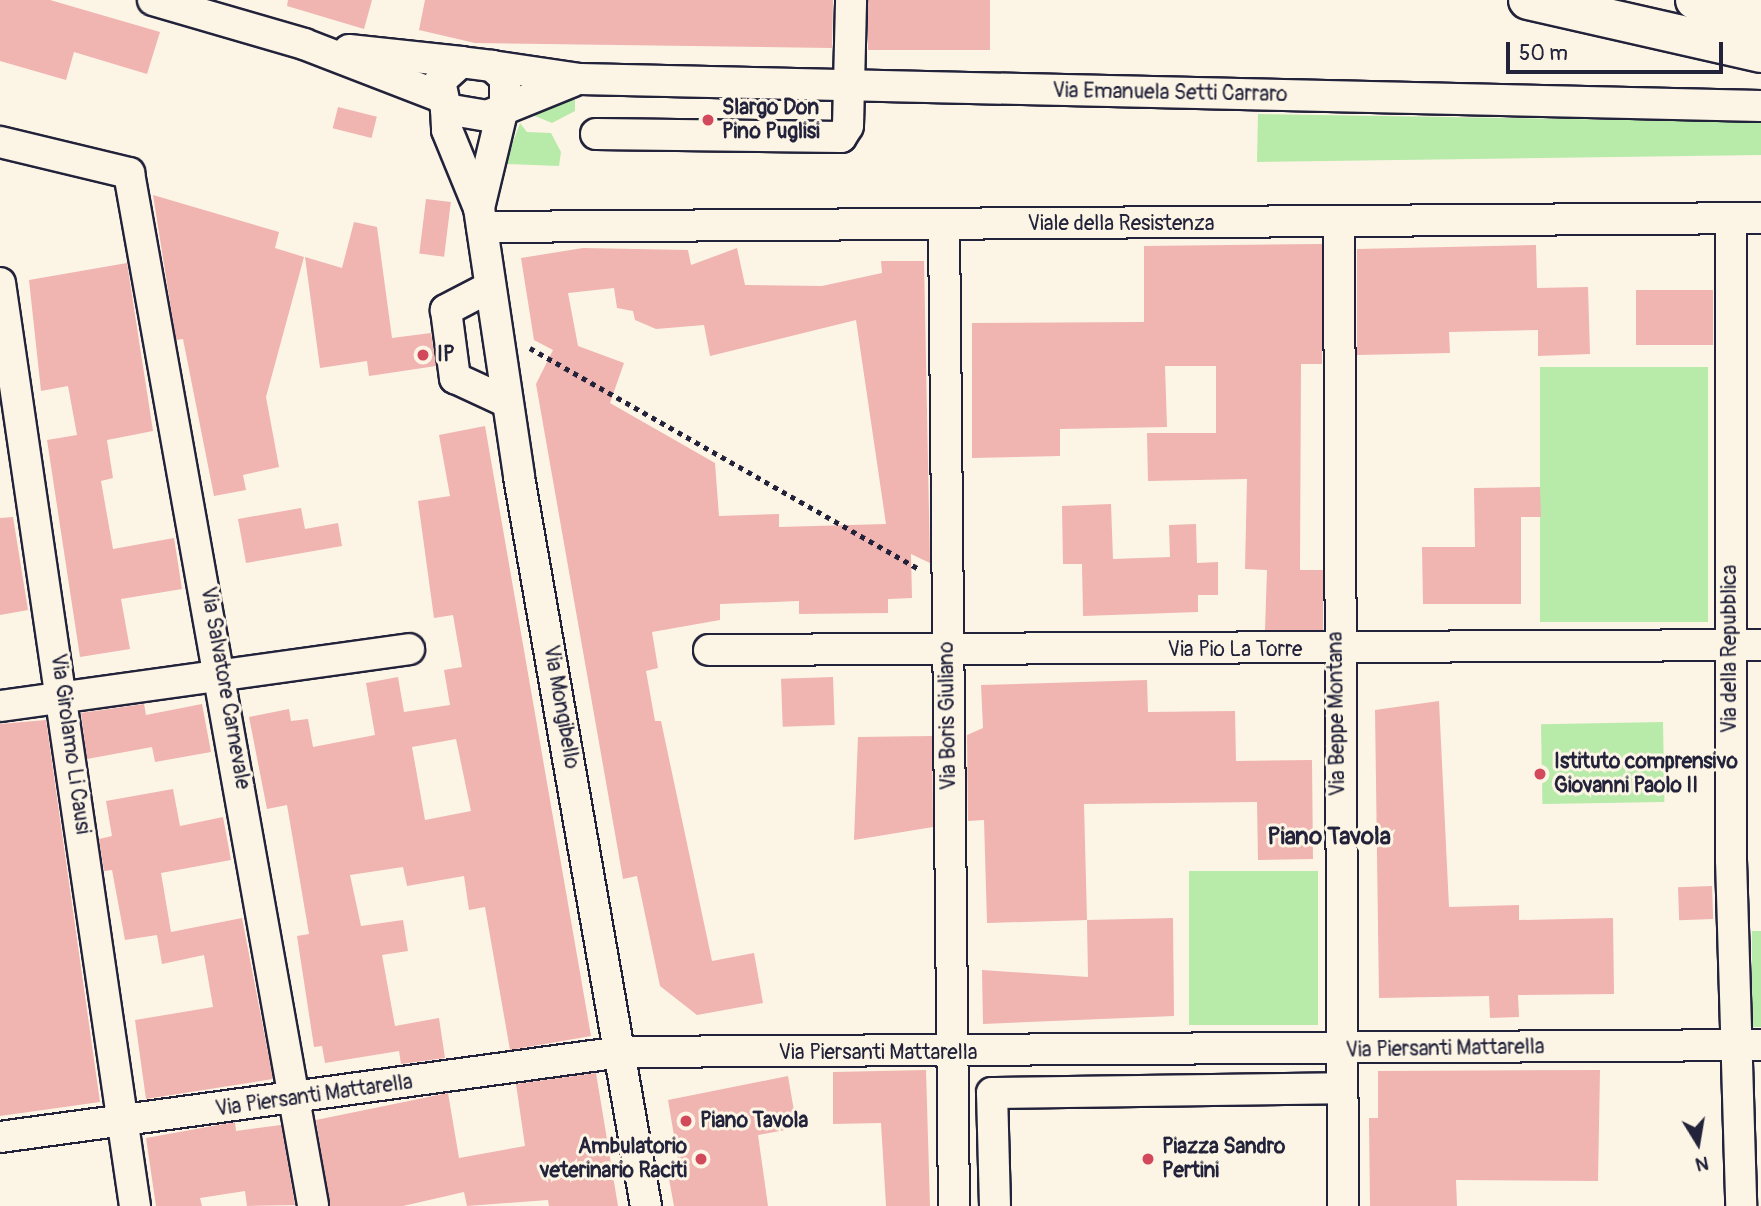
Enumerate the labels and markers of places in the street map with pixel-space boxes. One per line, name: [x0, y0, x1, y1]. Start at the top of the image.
place label: Slargo Don Pino Puglisi: [722, 95, 820, 145]
marker: Slargo Don Pino Puglisi: [700, 112, 716, 128]
place label: IP: [437, 342, 455, 368]
marker: IP: [415, 347, 431, 363]
place label: Istituto comprensivo Giovanni Paolo II: [1554, 749, 1738, 799]
marker: Istituto comprensivo Giovanni Paolo II: [1532, 766, 1548, 782]
place label: Piano Tavola: [700, 1108, 808, 1134]
marker: Piano Tavola: [678, 1113, 694, 1129]
place label: Ambulatorio veterinario Raciti: [540, 1134, 687, 1184]
place label: Piazza Sandro Pertini: [1162, 1134, 1285, 1184]
marker: Ambulatorio veterinario Raciti: [693, 1151, 709, 1167]
marker: Piazza Sandro Pertini: [1140, 1151, 1156, 1167]

